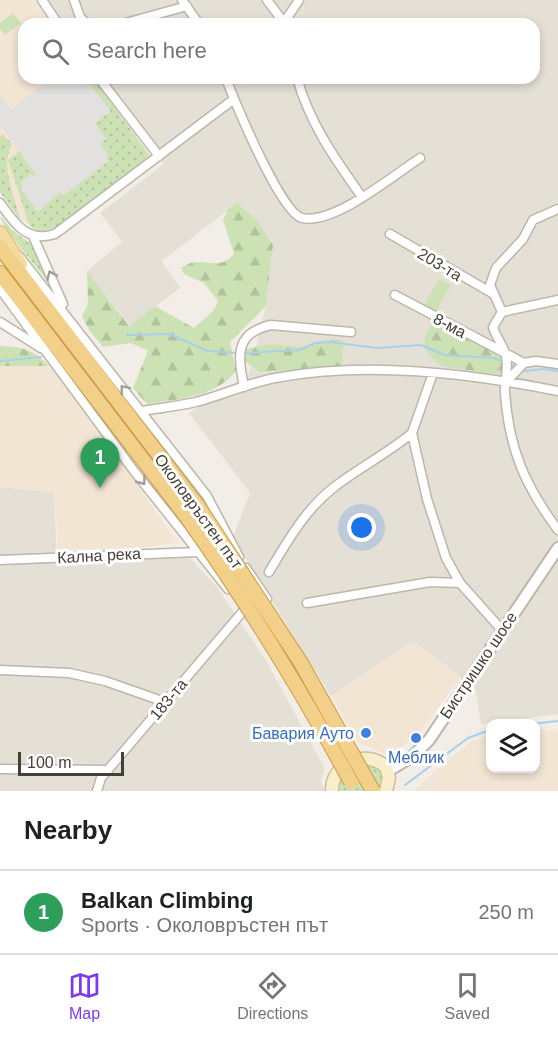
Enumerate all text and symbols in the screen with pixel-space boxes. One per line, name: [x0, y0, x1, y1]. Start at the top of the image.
search box: [18, 18, 540, 84]
icon: search: [39, 35, 72, 68]
text: Search here: [87, 38, 207, 63]
street label: 203-та: [415, 245, 465, 284]
one-way arrow: [46, 270, 58, 281]
street label: 8-ма: [431, 310, 469, 341]
one-way arrow: [121, 384, 132, 395]
pin: 1: [80, 438, 120, 488]
street label: Околовръстен път: [151, 451, 246, 572]
one-way arrow: [134, 474, 145, 485]
your location: [347, 513, 376, 542]
street label: Кална река: [57, 545, 141, 566]
street label: Бистришко шосе: [437, 609, 520, 722]
street label: 183-та: [146, 675, 190, 723]
map controls: [486, 719, 540, 773]
button: layers: [486, 719, 540, 773]
place label: Бавария Ауто: [252, 725, 354, 742]
marker: Бавария Ауто: [359, 726, 373, 740]
marker: Меблик: [409, 731, 423, 745]
scale bar: [18, 749, 124, 776]
place label: Меблик: [388, 749, 445, 766]
text: 100 m: [27, 754, 71, 771]
text: Nearby: [24, 815, 112, 845]
text: Balkan Climbing: [81, 888, 253, 913]
text: 1: [38, 901, 49, 923]
text: 250 m: [478, 901, 534, 923]
text: Sports · Околовръстен път: [81, 914, 328, 936]
tab: Map: [68, 969, 101, 1023]
tab: Directions: [237, 969, 308, 1023]
tab: Saved: [445, 969, 490, 1023]

